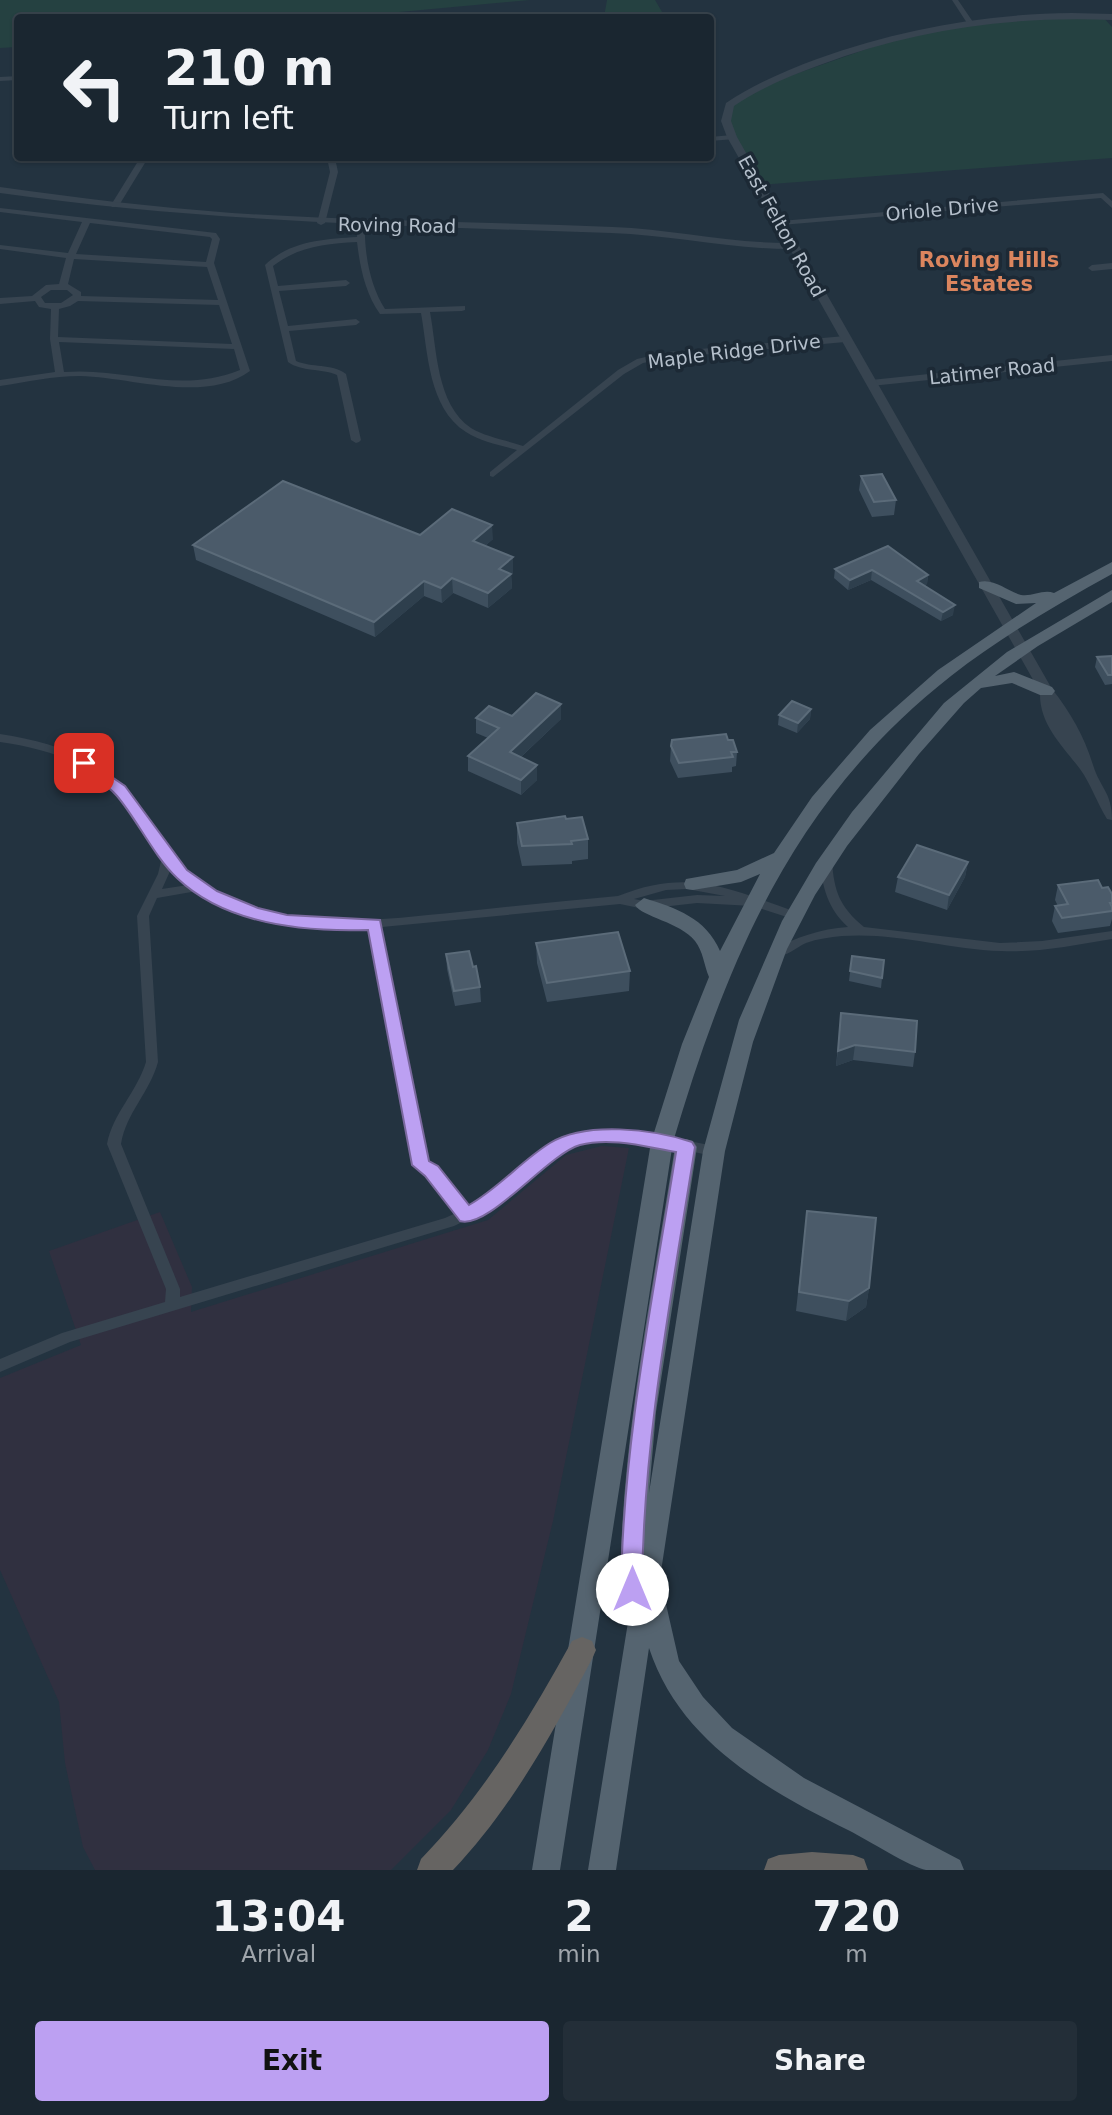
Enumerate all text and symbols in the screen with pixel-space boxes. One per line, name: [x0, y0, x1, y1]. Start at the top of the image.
text: 210 m: [164, 40, 334, 97]
icon: left: [49, 42, 140, 133]
text: Turn left: [164, 99, 294, 137]
street label: East Felton Road: [734, 151, 830, 301]
street label: Oriole Drive: [885, 193, 999, 225]
street label: Roving Road: [338, 213, 456, 237]
district label: Roving Hills Estates: [919, 248, 1059, 296]
street label: Maple Ridge Drive: [646, 329, 822, 373]
street label: Latimer Road: [928, 353, 1056, 389]
pin: [54, 733, 114, 793]
icon: arrive: [65, 744, 103, 782]
position arrow: [595, 1552, 669, 1626]
text: 13:04: [212, 1892, 346, 1941]
text: 2: [564, 1892, 594, 1941]
text: 720: [813, 1892, 900, 1941]
text: Arrival: [241, 1941, 316, 1967]
text: min: [557, 1941, 601, 1967]
text: m: [845, 1941, 868, 1967]
button: Exit: [35, 2021, 549, 2101]
button: Share: [563, 2021, 1077, 2101]

